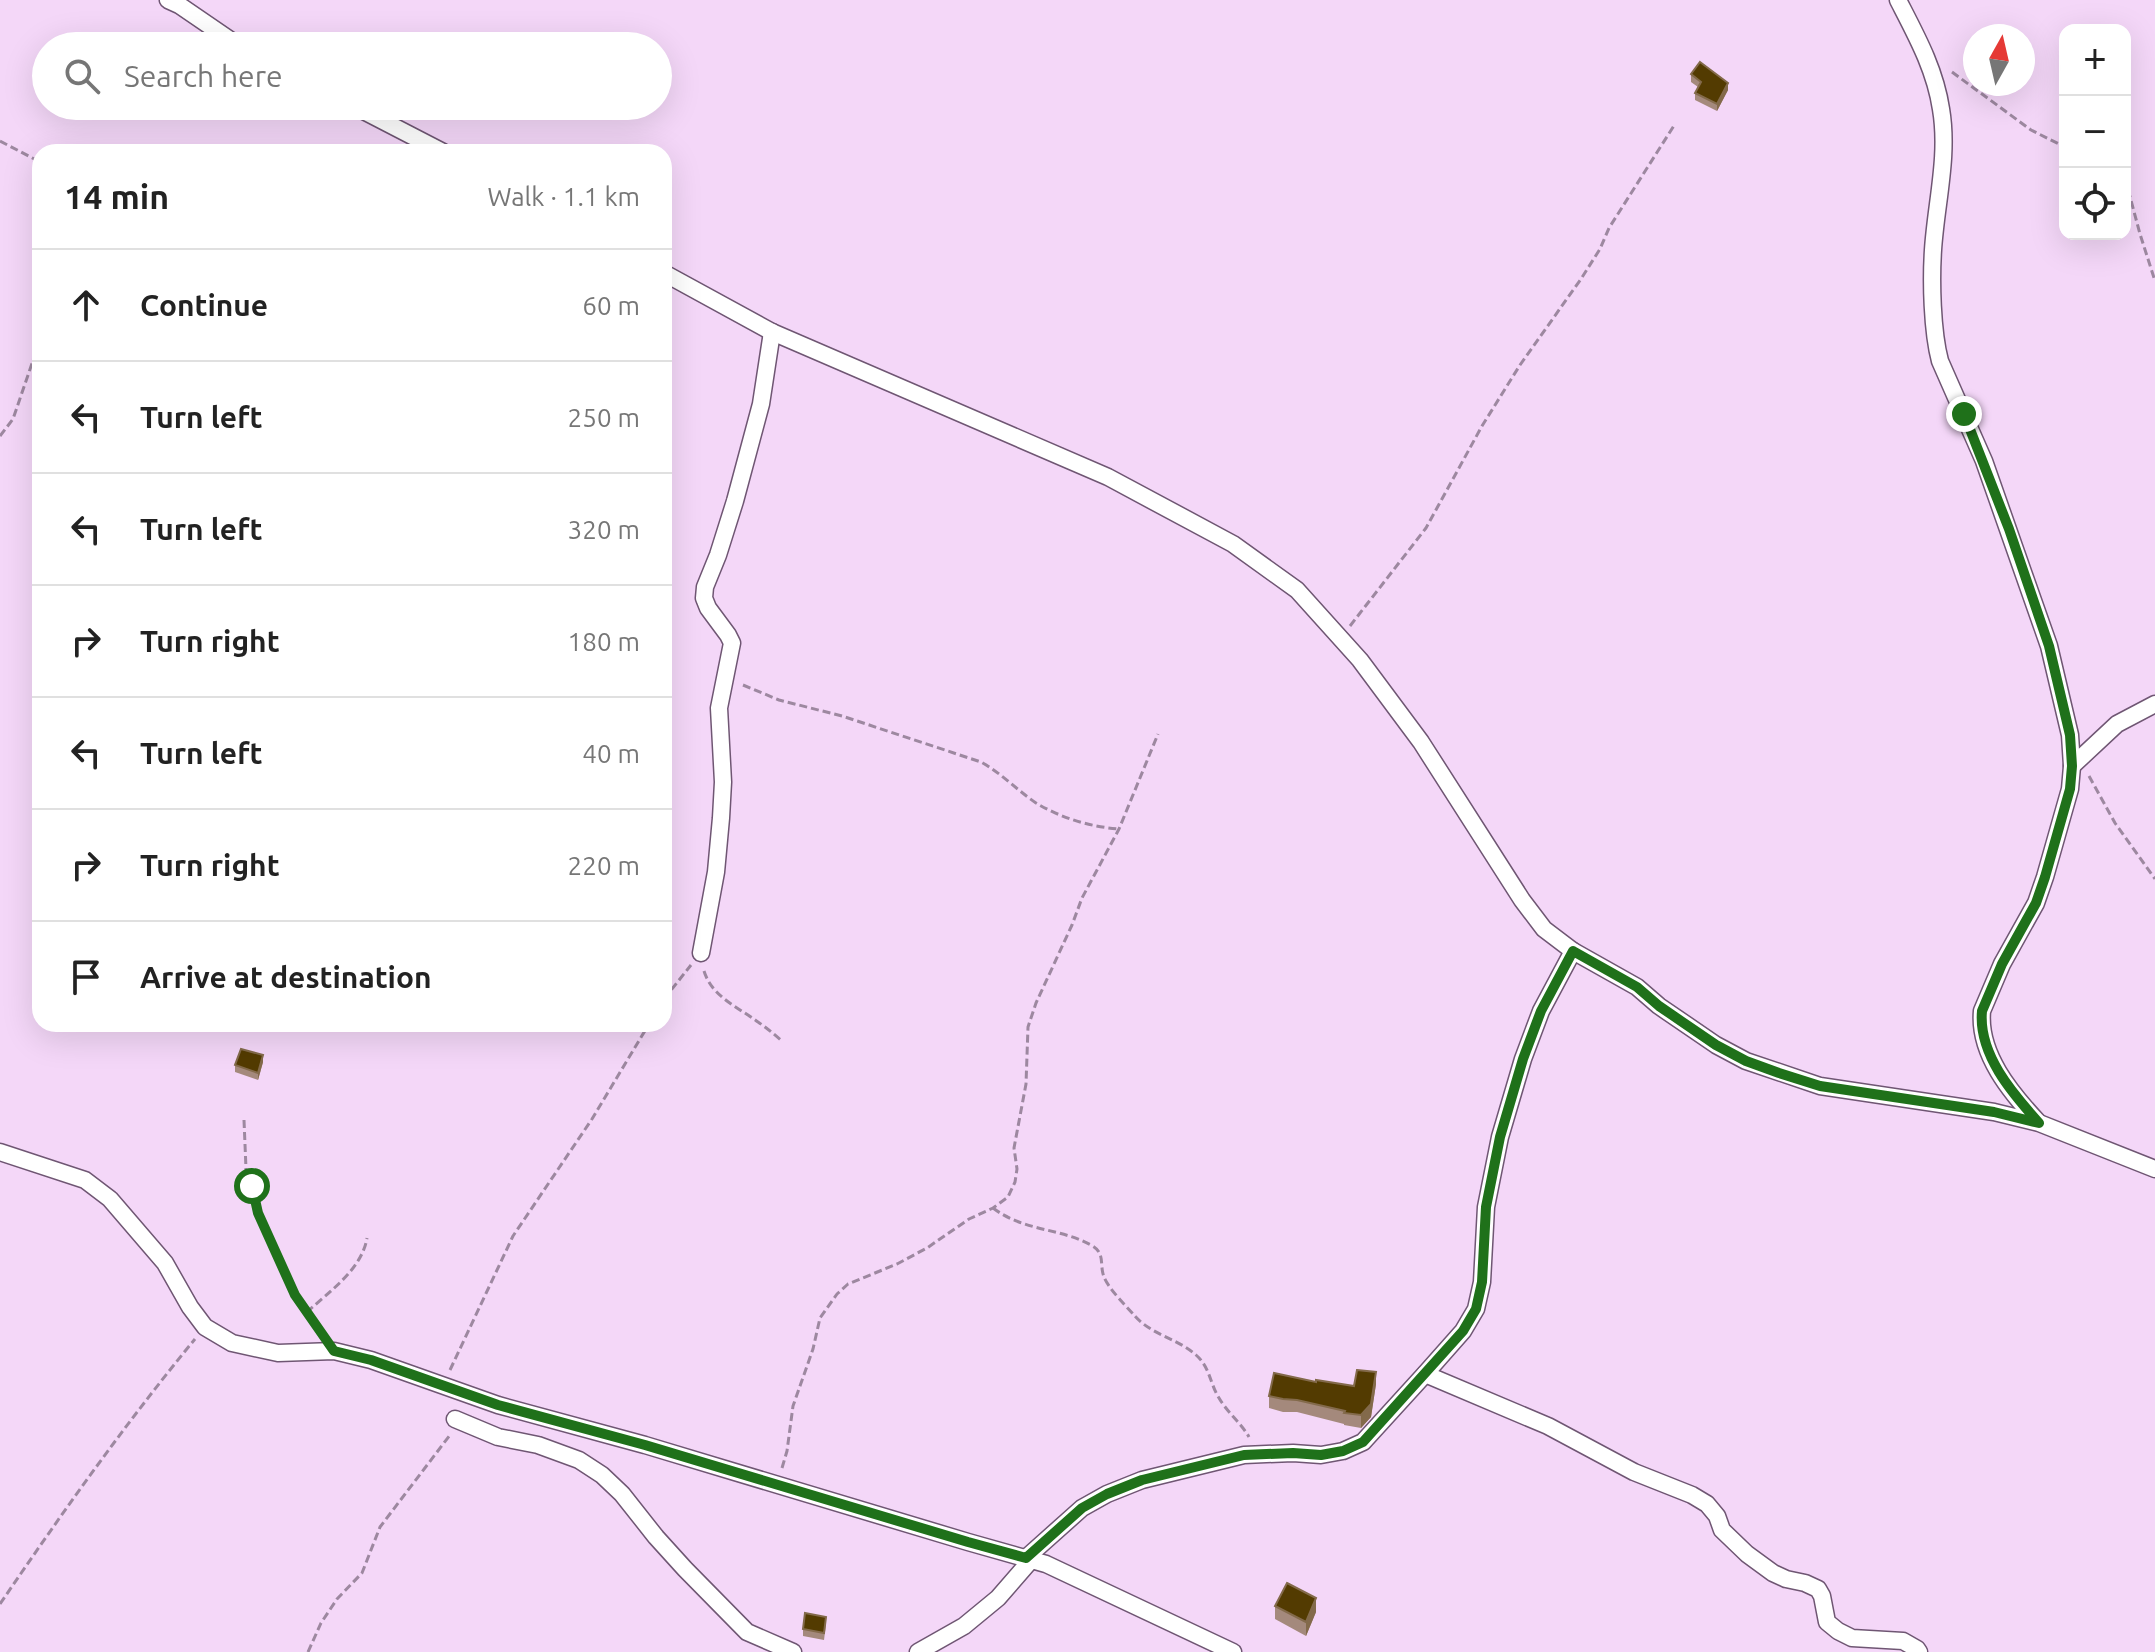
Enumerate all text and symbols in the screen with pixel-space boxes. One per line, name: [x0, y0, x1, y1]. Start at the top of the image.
north arrow: [1963, 24, 2035, 96]
map controls: [2059, 24, 2131, 240]
button: +: [2059, 24, 2131, 96]
search box: [32, 32, 672, 120]
icon: search: [60, 54, 104, 98]
text: Search here: [124, 59, 283, 93]
button: −: [2059, 96, 2131, 168]
button: locate: [2059, 168, 2131, 240]
text: 14 min: [64, 177, 169, 215]
text: Walk · 1.1 km: [488, 182, 640, 211]
icon: ahead: [64, 283, 108, 327]
text: Continue: [140, 288, 268, 322]
text: 60 m: [582, 291, 640, 320]
icon: left: [64, 395, 108, 439]
route end: [1946, 396, 1982, 432]
text: Turn left: [140, 400, 262, 434]
text: 250 m: [568, 403, 640, 432]
icon: left: [64, 507, 108, 551]
text: Turn left: [140, 512, 262, 546]
text: 320 m: [568, 515, 640, 544]
icon: right: [64, 619, 108, 663]
text: Turn right: [140, 624, 280, 658]
text: 180 m: [568, 627, 640, 656]
icon: left: [64, 731, 108, 775]
text: Turn left: [140, 736, 262, 770]
text: 40 m: [582, 739, 640, 768]
icon: right: [64, 843, 108, 887]
text: Turn right: [140, 848, 280, 882]
text: 220 m: [568, 851, 640, 880]
icon: arrive: [64, 955, 108, 999]
text: Arrive at destination: [140, 960, 432, 994]
route start: [234, 1168, 270, 1204]

